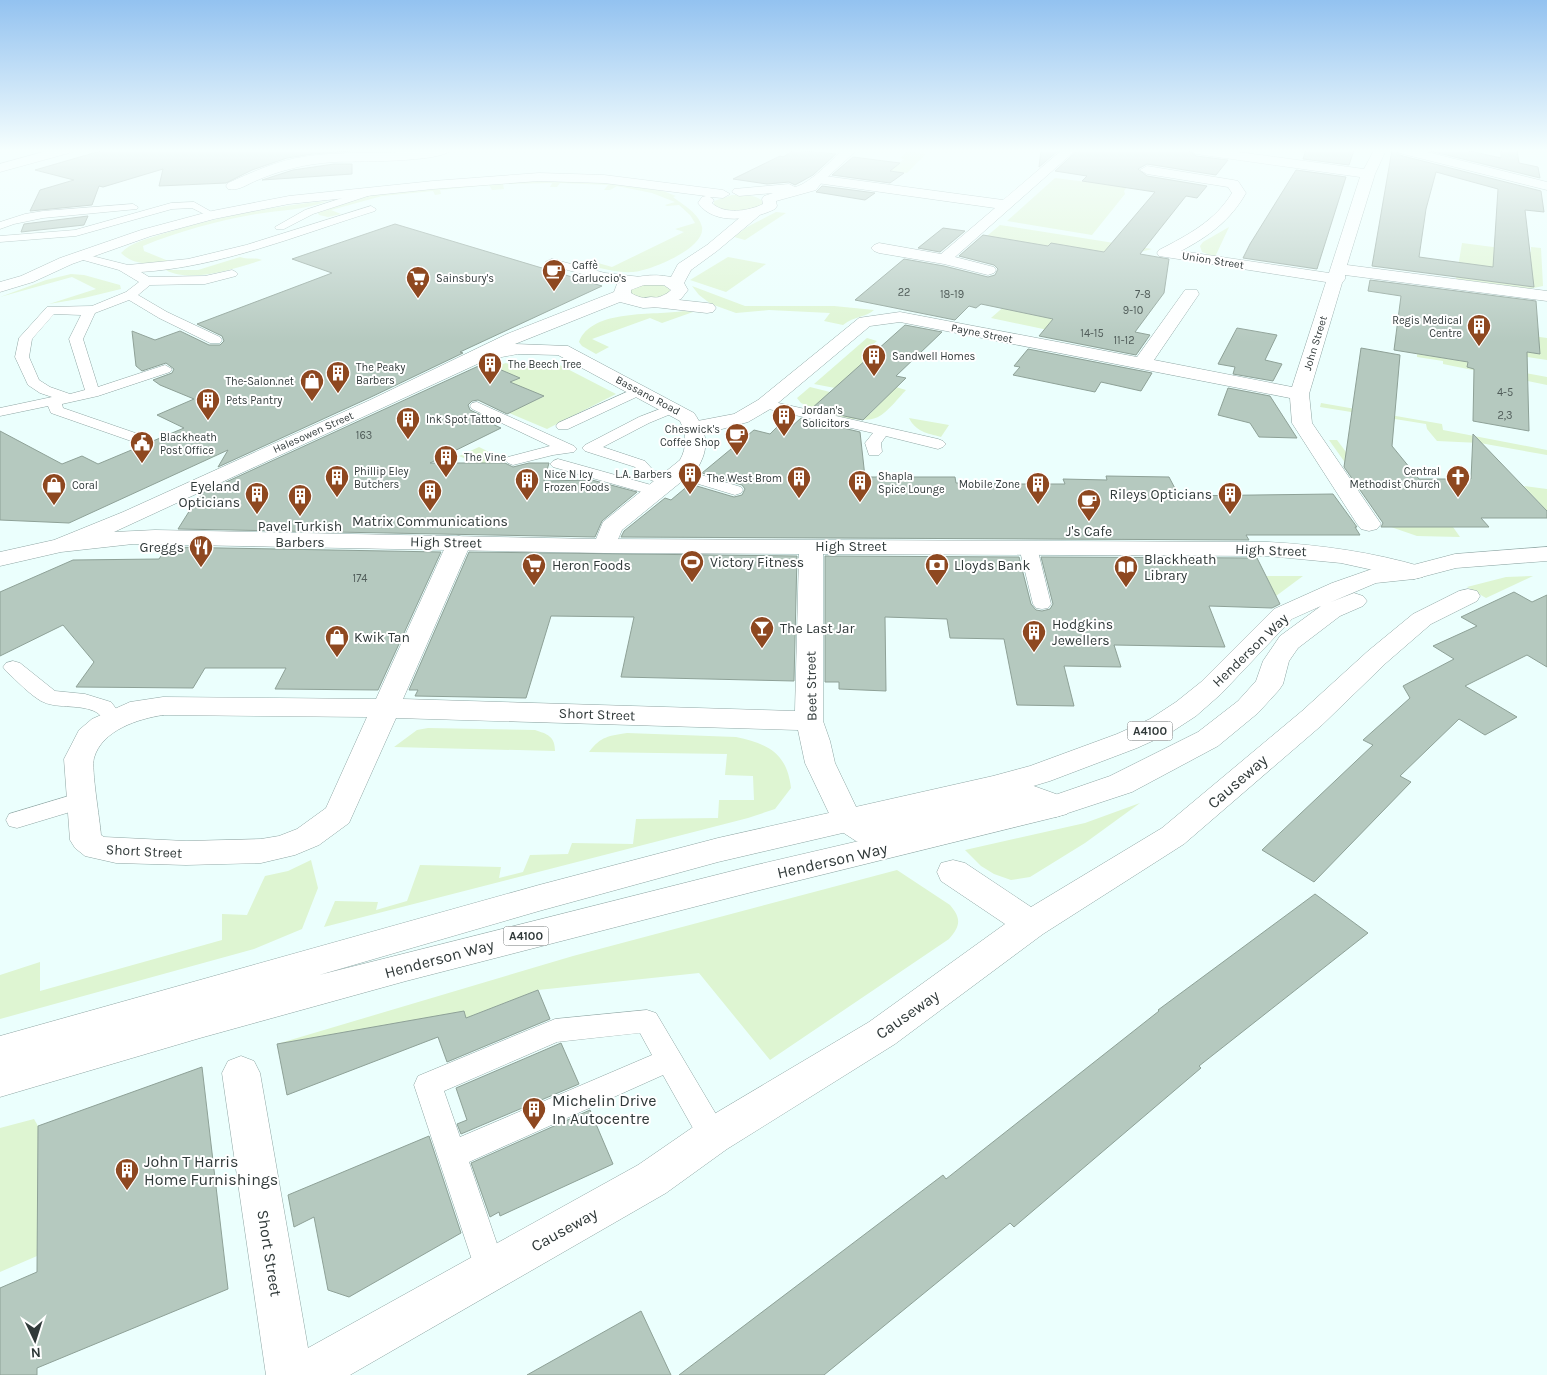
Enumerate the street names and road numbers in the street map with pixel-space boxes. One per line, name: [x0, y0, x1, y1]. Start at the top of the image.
street label: Union Street: [1181, 249, 1245, 272]
street label: John Street: [1301, 314, 1330, 372]
street label: Payne Street: [950, 321, 1014, 346]
street label: Bassano Road: [613, 373, 682, 418]
street label: Halesowen Street: [271, 409, 356, 456]
street label: High Street: [410, 533, 482, 552]
street label: High Street: [815, 538, 887, 555]
street label: High Street: [1235, 541, 1307, 560]
street label: Henderson Way: [1209, 610, 1292, 691]
street label: Beet Street: [802, 651, 821, 721]
street label: Short Street: [558, 705, 636, 724]
road number: A4100: [1128, 721, 1172, 740]
street label: Causeway: [1204, 750, 1271, 812]
street label: Henderson Way: [775, 838, 890, 882]
street label: Short Street: [105, 841, 183, 862]
road number: A4100: [504, 926, 548, 946]
street label: Henderson Way: [382, 935, 497, 982]
street label: Causeway: [872, 985, 943, 1043]
street label: Causeway: [528, 1203, 601, 1255]
street label: Short Street: [253, 1208, 286, 1298]

